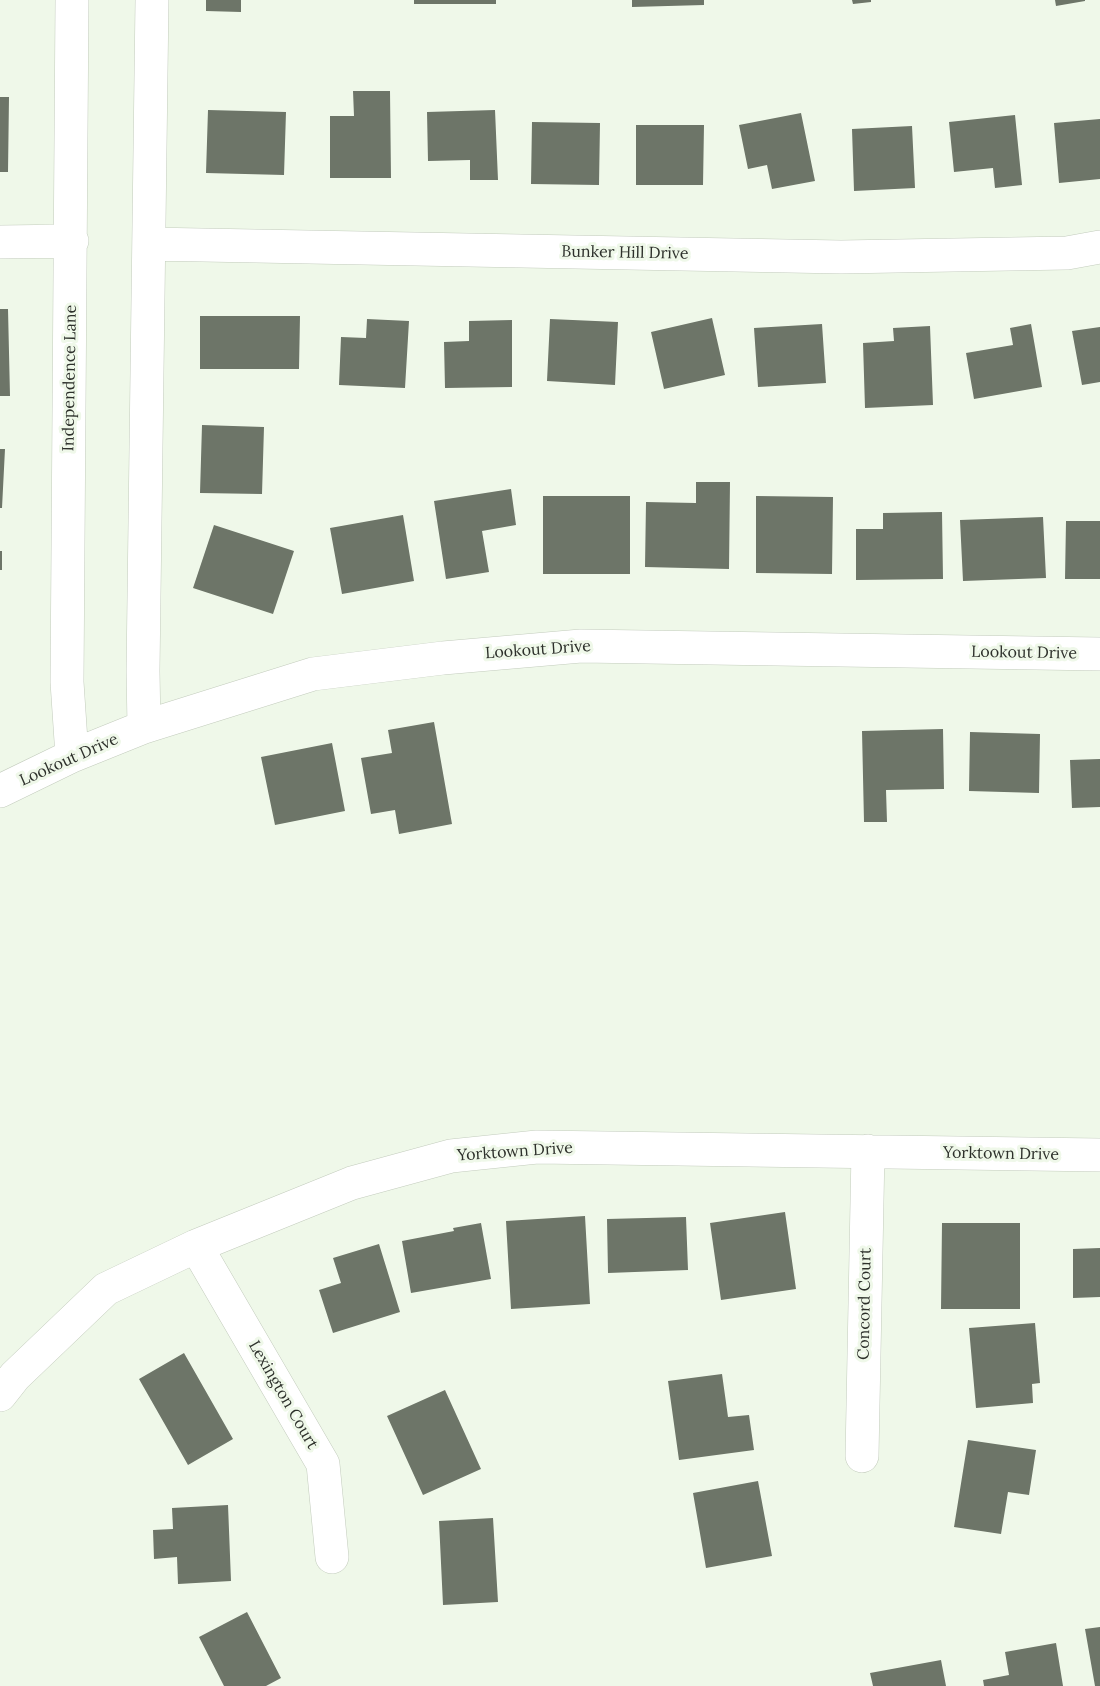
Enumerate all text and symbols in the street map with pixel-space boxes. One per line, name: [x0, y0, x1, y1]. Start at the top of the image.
street label: Bunker Hill Drive: [561, 242, 689, 264]
street label: Independence Lane: [59, 305, 81, 451]
street label: Lookout Drive: [485, 637, 591, 663]
street label: Lookout Drive: [971, 642, 1077, 664]
street label: Lookout Drive: [17, 730, 121, 790]
street label: Yorktown Drive: [456, 1138, 574, 1166]
street label: Yorktown Drive: [943, 1143, 1059, 1165]
street label: Concord Court: [854, 1248, 876, 1360]
street label: Lexington Court: [244, 1337, 322, 1453]

